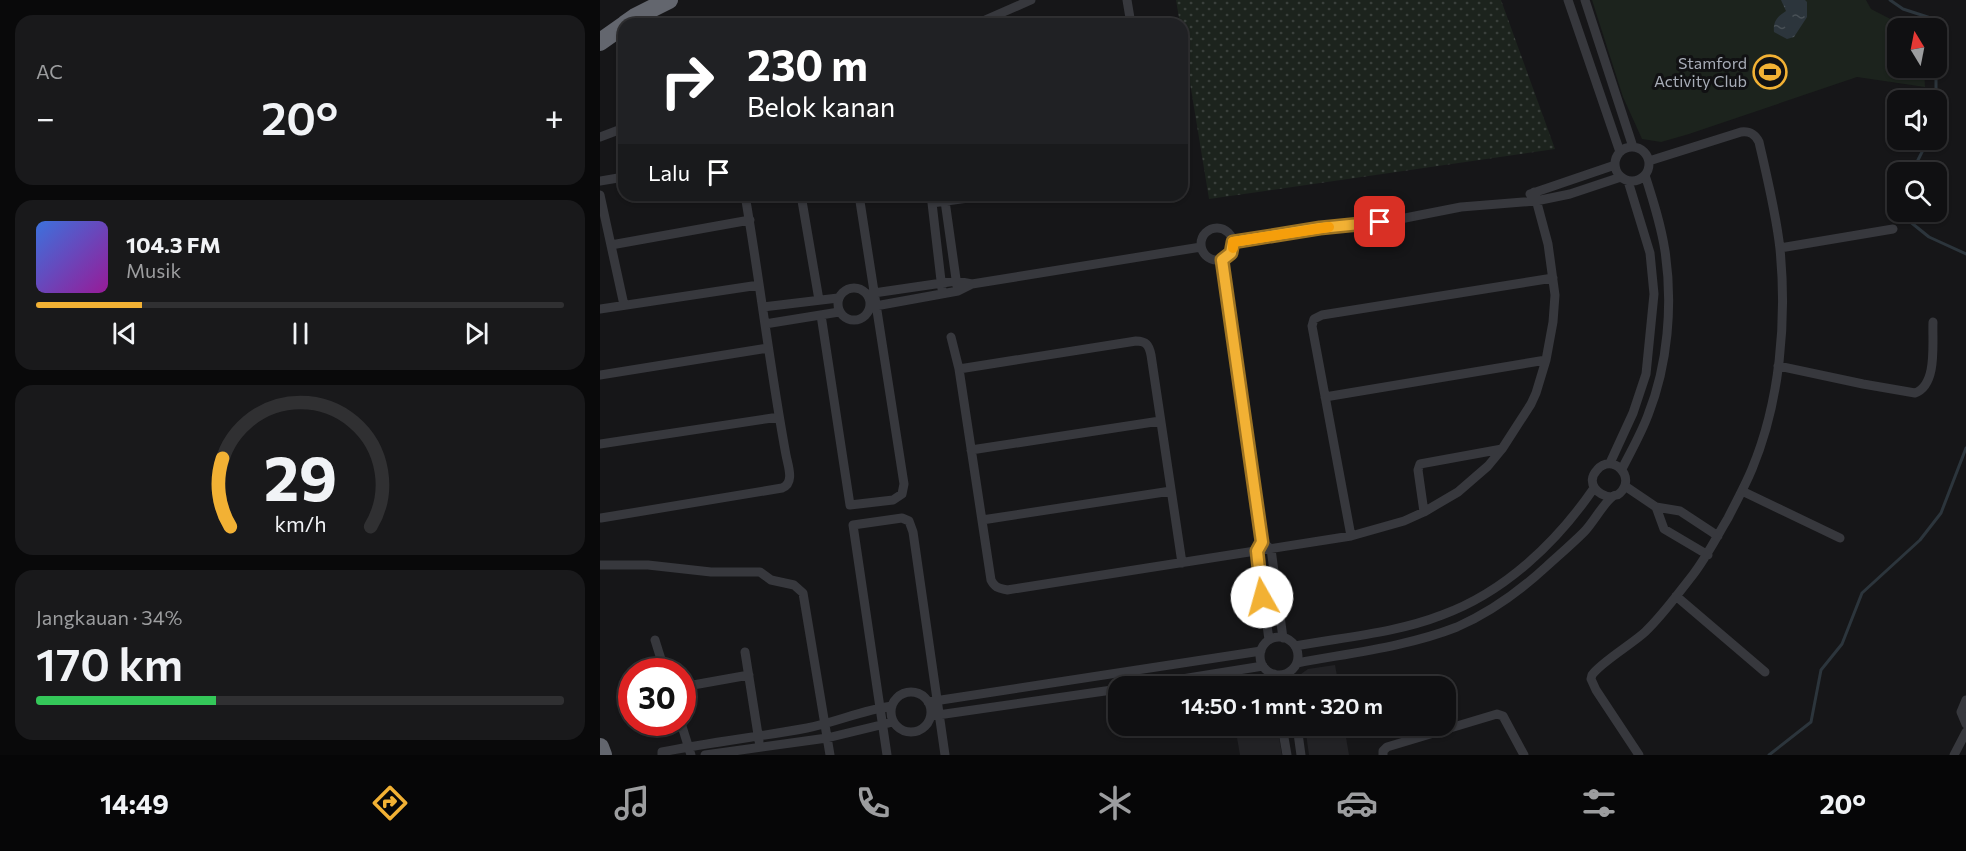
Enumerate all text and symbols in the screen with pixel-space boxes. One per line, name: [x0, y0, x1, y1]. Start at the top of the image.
north arrow: [1887, 18, 1947, 78]
map controls: [1887, 18, 1947, 222]
text: 230 m: [747, 38, 868, 90]
icon: right: [648, 42, 726, 120]
place label: Stamford Activity Club: [1654, 53, 1747, 90]
sports icon: Stamford Activity Club: [1752, 54, 1788, 90]
text: AC: [36, 59, 63, 83]
text: 20°: [261, 89, 338, 144]
text: Belok kanan: [747, 90, 895, 123]
button: sound: [1887, 90, 1947, 150]
text: −: [36, 96, 55, 137]
text: +: [545, 96, 564, 137]
icon: arrive: [702, 156, 735, 189]
text: Lalu: [648, 159, 690, 186]
button: search: [1887, 162, 1947, 222]
pin: [1354, 196, 1405, 247]
icon: arrive: [1363, 205, 1396, 238]
text: 104.3 FM: [126, 231, 221, 258]
text: Musik: [126, 258, 181, 282]
icon: previous: [108, 317, 141, 350]
icon: pause: [284, 317, 317, 350]
icon: next: [460, 317, 493, 350]
text: 29: [263, 438, 337, 514]
text: km/h: [274, 510, 326, 536]
position arrow: [1230, 565, 1294, 629]
text: Jangkauan · 34%: [36, 605, 182, 629]
text: 170 km: [36, 635, 183, 690]
speed limit sign: 30: [618, 658, 696, 736]
text: 14:50 · 1 mnt · 320 m: [1181, 692, 1383, 719]
icon: directions: [369, 782, 411, 824]
icon: music: [611, 782, 653, 824]
icon: phone: [852, 782, 894, 824]
icon: climate: [1094, 782, 1136, 824]
icon: car: [1336, 782, 1378, 824]
icon: filters: [1578, 782, 1620, 824]
text: 14:49: [100, 787, 169, 820]
text: 20°: [1819, 787, 1866, 820]

